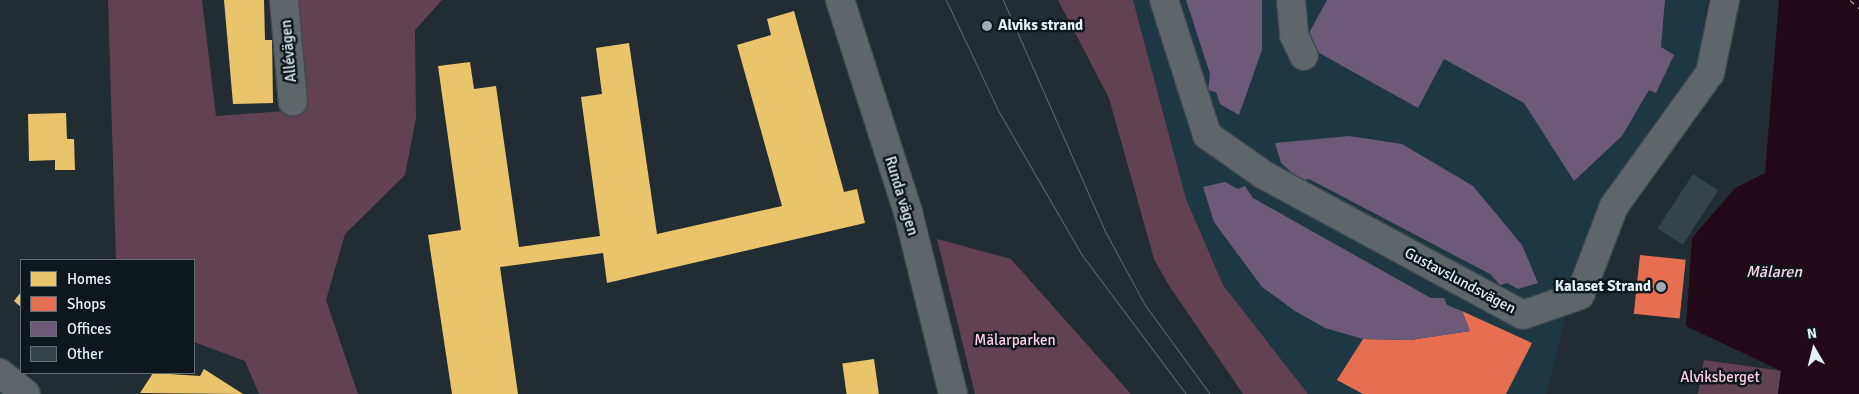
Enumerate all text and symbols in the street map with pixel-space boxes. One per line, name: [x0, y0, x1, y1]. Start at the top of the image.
place label: Alviks strand: [998, 17, 1083, 35]
street label: Allévägen: [277, 19, 301, 83]
marker: Alviks strand: [980, 19, 994, 33]
street label: Runda vägen: [880, 154, 922, 238]
street label: Gustavslundsvägen: [1401, 244, 1519, 318]
legend: [20, 259, 195, 374]
water label: Mälaren: [1746, 262, 1802, 282]
text: Homes: [67, 270, 111, 288]
place label: Kalaset Strand: [1555, 278, 1651, 296]
marker: Kalaset Strand: [1655, 281, 1667, 293]
text: Shops: [67, 295, 106, 313]
text: Offices: [67, 320, 111, 338]
north arrow: [1789, 324, 1839, 374]
text: N: [1806, 325, 1818, 343]
park label: Mälarparken: [974, 332, 1056, 350]
text: Other: [67, 345, 103, 363]
park label: Alviksberget: [1680, 369, 1760, 387]

